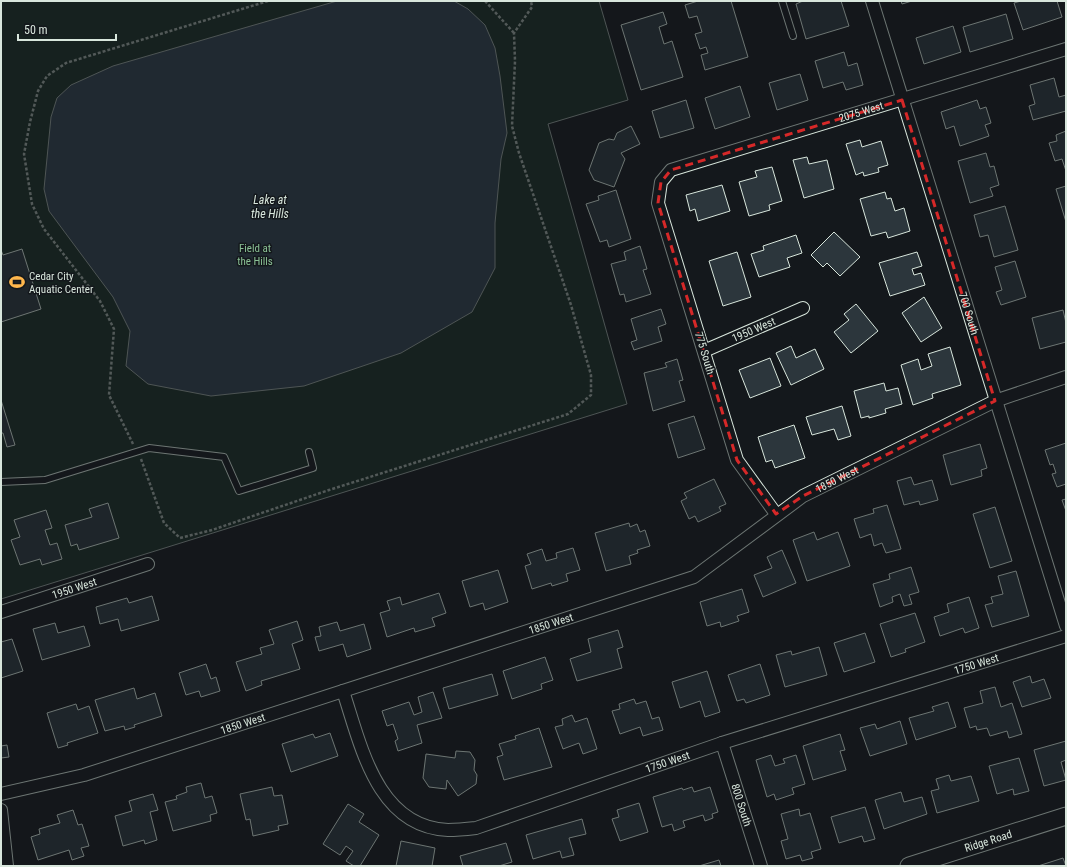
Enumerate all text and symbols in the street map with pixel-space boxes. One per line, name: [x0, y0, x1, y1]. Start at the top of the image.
scale bar: [18, 16, 116, 42]
text: 50 m: [24, 23, 48, 37]
street label: 2075 West: [837, 99, 885, 125]
water label: Lake at the Hills: [251, 193, 289, 221]
park label: Field at the Hills: [237, 242, 273, 268]
place label: Cedar City Aquatic Center: [29, 270, 94, 296]
sports icon: Cedar City Aquatic Center: [8, 273, 26, 291]
street label: 700 South: [956, 291, 981, 336]
street label: 1950 West: [730, 315, 777, 345]
street label: 775 South: [692, 330, 717, 376]
street label: 1850 West: [814, 464, 861, 496]
street label: 1950 West: [50, 575, 98, 602]
street label: 1850 West: [527, 611, 575, 637]
street label: 1750 West: [953, 651, 1000, 677]
street label: 1850 West: [219, 711, 267, 737]
street label: 1750 West: [644, 749, 691, 776]
street label: 800 South: [728, 782, 754, 828]
street label: Ridge Road: [963, 828, 1014, 855]

